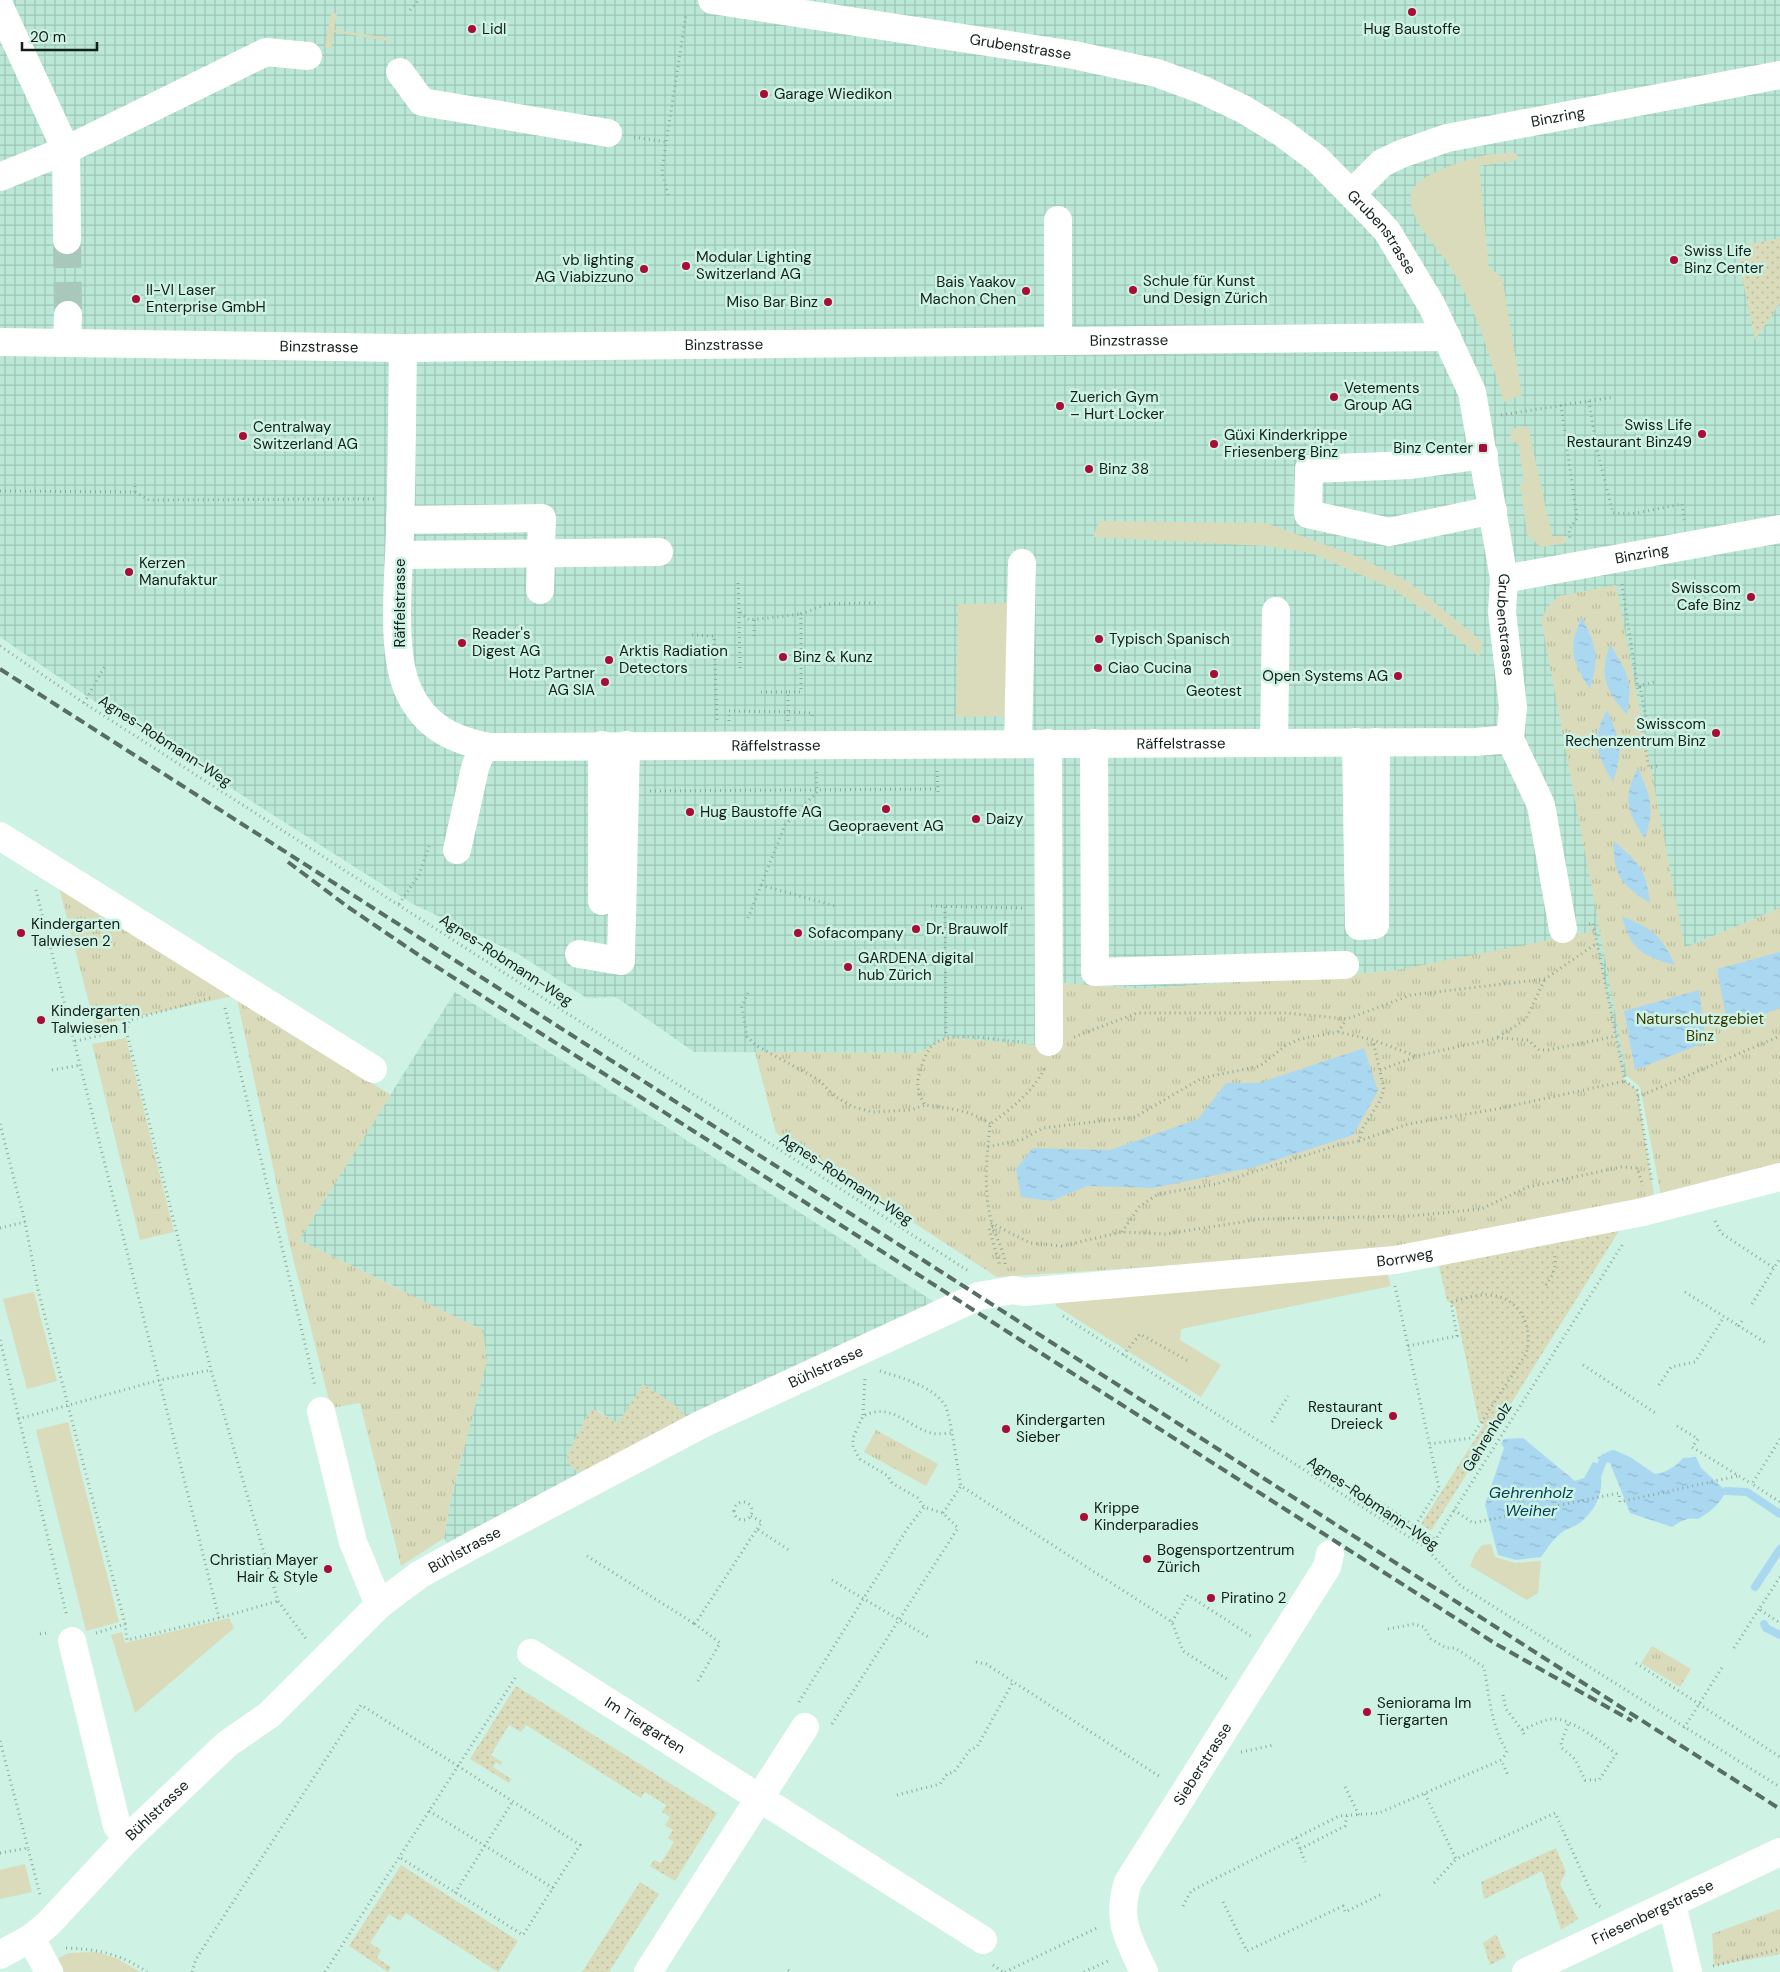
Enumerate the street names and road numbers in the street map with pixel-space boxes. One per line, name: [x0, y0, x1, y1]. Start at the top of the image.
street label: Grubenstrasse: [968, 29, 1073, 64]
street label: Binzring: [1529, 102, 1586, 132]
street label: Grubenstrasse: [1343, 185, 1421, 278]
street label: Binzstrasse: [1090, 330, 1168, 351]
street label: Binzstrasse: [685, 334, 763, 355]
street label: Binzstrasse: [280, 336, 358, 357]
street label: Binzring: [1613, 539, 1670, 569]
street label: Räffelstrasse: [390, 559, 410, 648]
street label: Grubenstrasse: [1492, 573, 1519, 677]
street label: Agnes-Robmann-Weg: [95, 690, 235, 792]
street label: Räffelstrasse: [1136, 733, 1226, 754]
street label: Räffelstrasse: [731, 735, 821, 756]
street label: Agnes-Robmann-Weg: [436, 909, 576, 1011]
street label: Agnes-Robmann-Weg: [776, 1128, 916, 1230]
street label: Borrweg: [1376, 1243, 1435, 1272]
street label: Bühlstrasse: [785, 1341, 866, 1393]
street label: Gehrenholz: [1458, 1398, 1516, 1476]
street label: Agnes-Robmann-Weg: [1303, 1451, 1443, 1555]
street label: Bühlstrasse: [425, 1522, 504, 1578]
street label: Im Tiergarten: [601, 1692, 689, 1758]
street label: Sieberstrasse: [1169, 1719, 1236, 1809]
street label: Bühlstrasse: [121, 1776, 193, 1845]
street label: Friesenbergstrasse: [1588, 1875, 1717, 1950]

